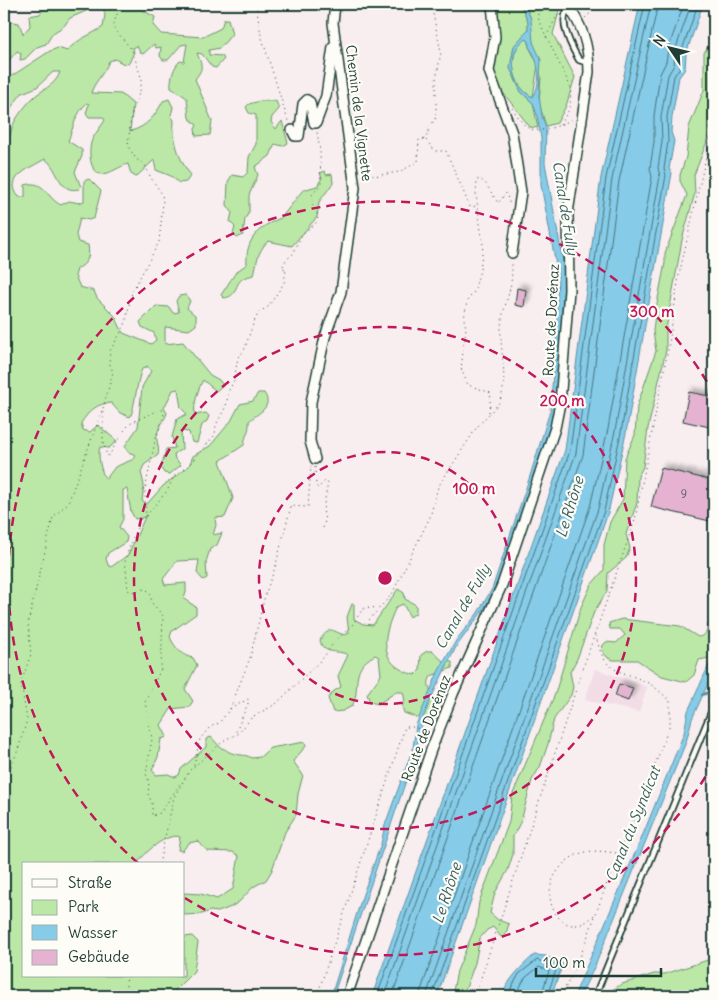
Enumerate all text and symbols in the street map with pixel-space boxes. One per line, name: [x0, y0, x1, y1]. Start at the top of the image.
north arrow: [646, 22, 696, 72]
text: N: [649, 31, 670, 50]
street label: Chemin de la Vignette: [342, 44, 376, 182]
water label: Canal de Fully: [549, 160, 583, 258]
street label: Route de Dorénaz: [539, 263, 563, 377]
text: 300 m: [630, 302, 675, 321]
text: 200 m: [540, 391, 584, 410]
water label: Le Rhône: [551, 473, 588, 540]
text: 100 m: [453, 479, 495, 498]
house number: 9: [681, 487, 687, 501]
water label: Canal de Fully: [431, 560, 495, 653]
centre of rings: [376, 569, 394, 587]
street label: Route de Dorénaz: [397, 672, 455, 784]
water label: Canal du Syndicat: [601, 762, 665, 884]
water label: Le Rhône: [428, 859, 466, 926]
legend: [22, 862, 185, 978]
text: Straße: [68, 873, 112, 892]
text: Park: [68, 897, 99, 916]
text: Wasser: [68, 923, 118, 942]
scale bar: [536, 945, 660, 977]
text: Gebäude: [68, 947, 129, 966]
text: 100 m: [543, 953, 585, 972]

